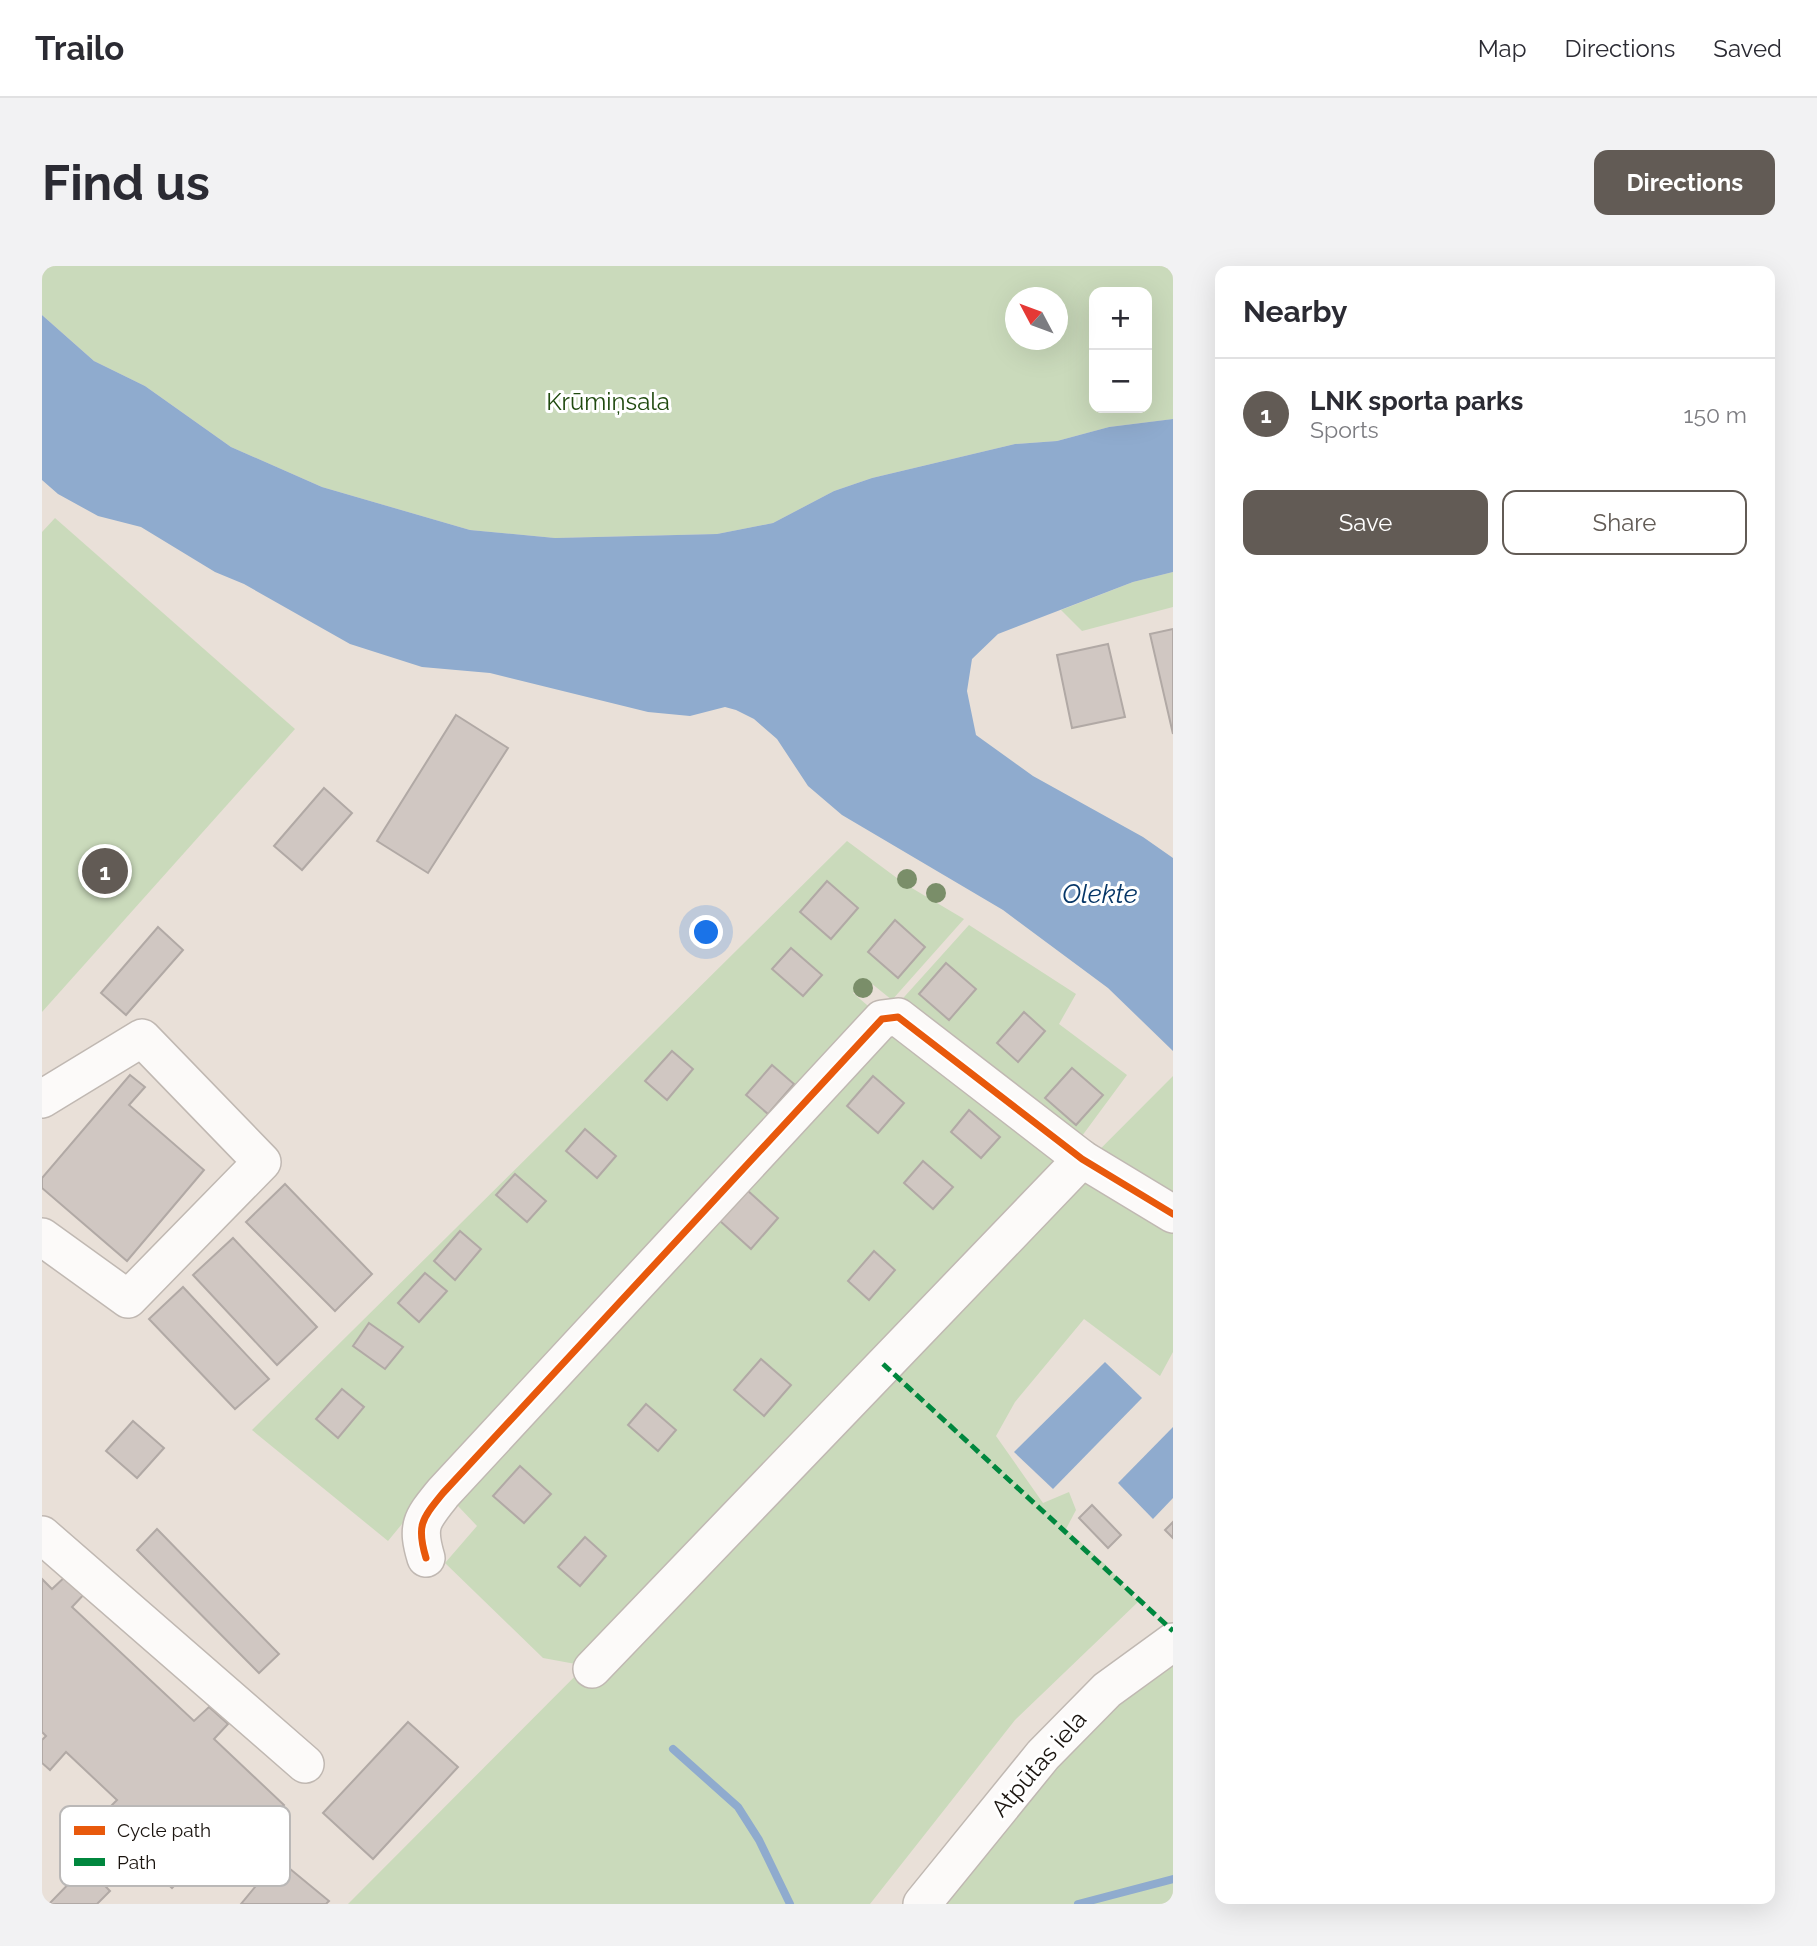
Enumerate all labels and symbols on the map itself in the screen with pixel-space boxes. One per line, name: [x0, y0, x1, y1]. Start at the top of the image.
north arrow: [1005, 287, 1068, 350]
park label: Krūmiņsala: [546, 387, 670, 416]
pin: 1: [82, 845, 128, 897]
water label: Olekte: [1062, 879, 1138, 909]
your location: [689, 915, 723, 949]
street label: Atpūtas iela: [985, 1705, 1092, 1822]
legend: [60, 1806, 290, 1886]
text: Cycle path: [117, 1819, 211, 1841]
text: Path: [117, 1851, 156, 1873]

